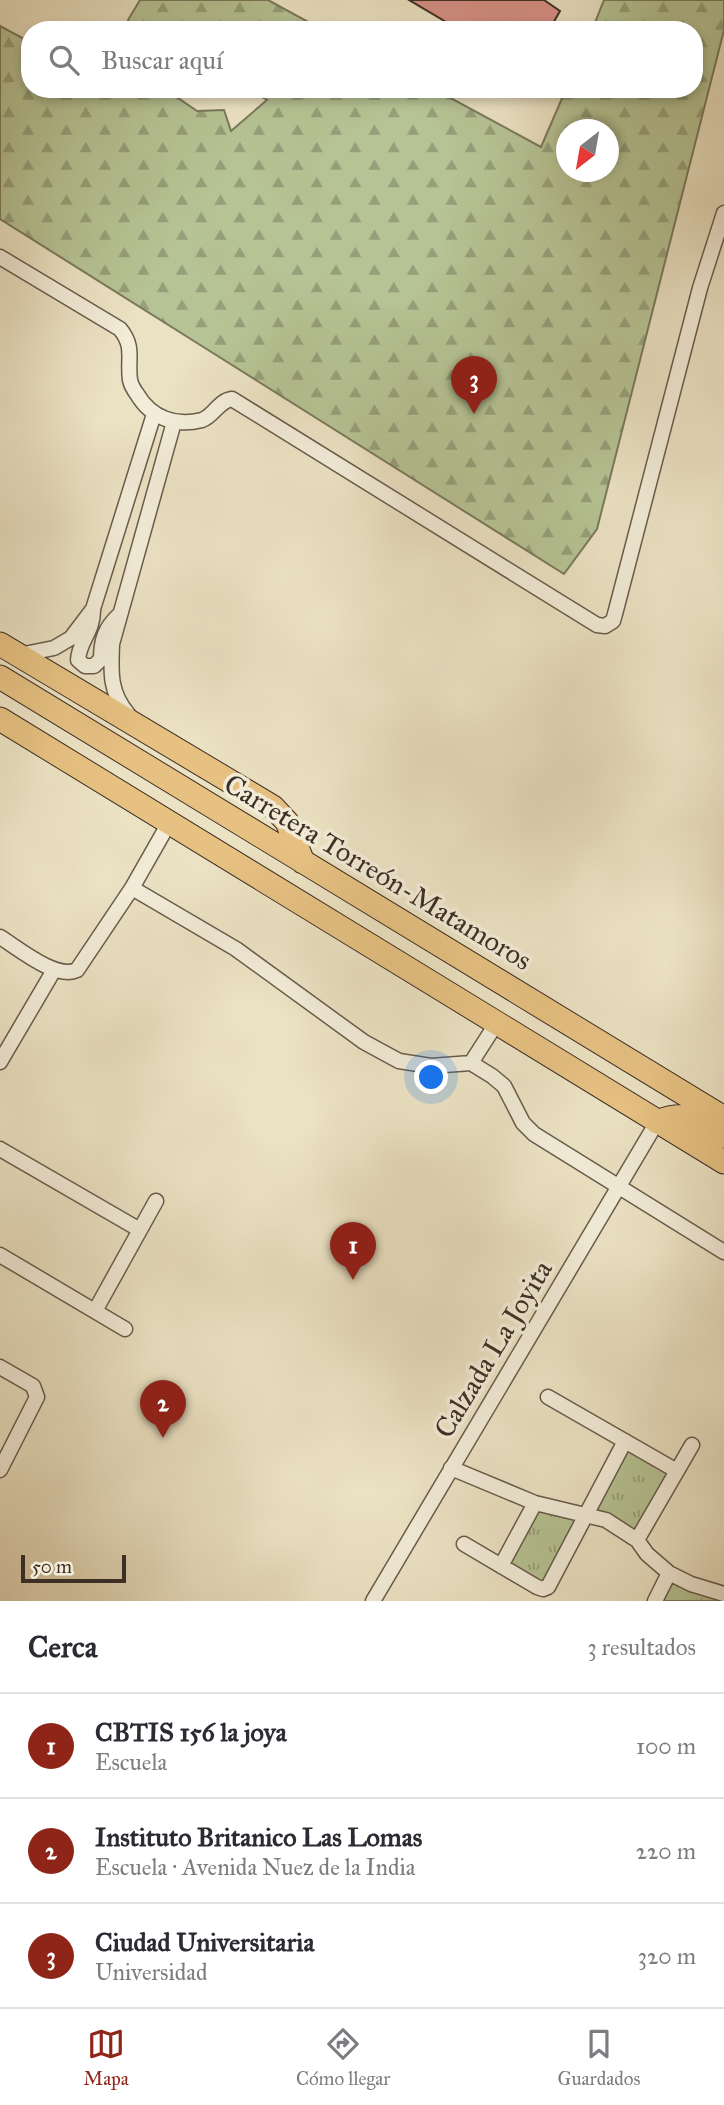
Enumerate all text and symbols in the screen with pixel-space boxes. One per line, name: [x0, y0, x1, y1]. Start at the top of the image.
search box: [21, 21, 703, 98]
icon: search: [45, 41, 83, 79]
text: Buscar aquí: [101, 44, 223, 76]
north arrow: [556, 119, 619, 182]
pin: 3: [451, 356, 497, 414]
street label: Carretera Torreón-Matamoros: [218, 766, 538, 978]
your location: [414, 1060, 448, 1094]
pin: 1: [330, 1222, 376, 1280]
street label: Calzada La Joyita: [426, 1254, 560, 1444]
pin: 2: [140, 1380, 186, 1438]
scale bar: [21, 1552, 126, 1584]
text: 50 m: [32, 1555, 72, 1578]
text: Cerca: [28, 1629, 97, 1665]
text: 3 resultados: [587, 1633, 696, 1661]
text: CBTIS 156 la joya: [95, 1716, 287, 1748]
text: 1: [46, 1732, 56, 1760]
text: 100 m: [636, 1732, 696, 1760]
text: Escuela: [95, 1748, 167, 1776]
text: Instituto Britanico Las Lomas: [95, 1821, 422, 1853]
text: 2: [45, 1837, 57, 1865]
text: 220 m: [636, 1837, 696, 1865]
text: Escuela · Avenida Nuez de la India: [95, 1853, 415, 1881]
text: Ciudad Universitaria: [95, 1926, 314, 1958]
text: 3: [46, 1942, 56, 1970]
text: 320 m: [638, 1942, 696, 1970]
text: Universidad: [95, 1958, 208, 1986]
tab: Mapa: [84, 2025, 129, 2090]
tab: Cómo llegar: [296, 2025, 390, 2090]
tab: Guardados: [558, 2025, 640, 2090]

